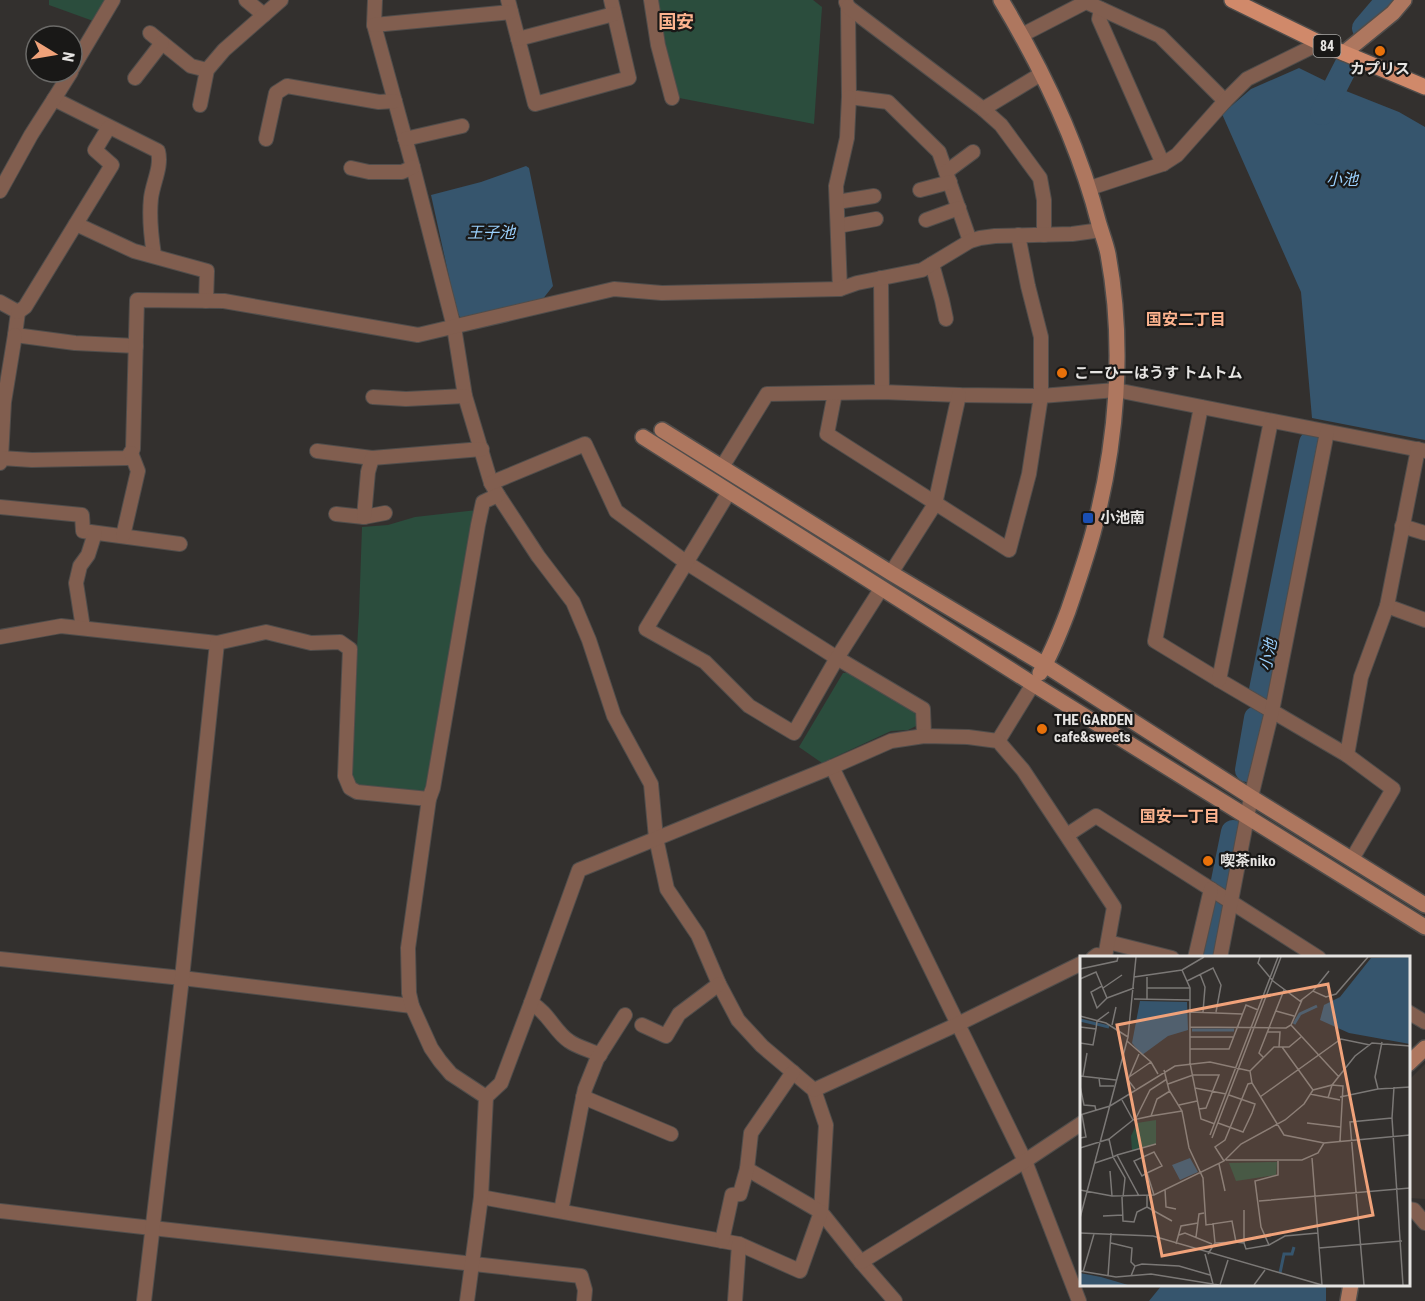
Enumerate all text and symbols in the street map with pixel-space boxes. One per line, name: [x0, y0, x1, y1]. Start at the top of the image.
district label: 国安: [658, 11, 694, 32]
north arrow: [24, 24, 84, 84]
road number: 84: [1314, 35, 1340, 57]
marker: カプリス: [1373, 44, 1387, 58]
text: N: [58, 50, 78, 63]
place label: カプリス: [1350, 60, 1410, 78]
water label: 小池: [1326, 170, 1360, 189]
water label: 王子池: [467, 223, 517, 242]
district label: 国安二丁目: [1146, 310, 1226, 329]
place label: こーひーはうす トムトム: [1074, 364, 1242, 382]
marker: こーひーはうす トムトム: [1055, 366, 1069, 380]
place label: 小池南: [1100, 509, 1145, 527]
marker: 小池南: [1081, 511, 1095, 525]
water label: 小池: [1256, 636, 1281, 673]
place label: THE GARDEN cafe&sweets: [1054, 711, 1133, 746]
marker: THE GARDEN cafe&sweets: [1035, 722, 1049, 736]
district label: 国安一丁目: [1140, 807, 1220, 826]
place label: 喫茶niko: [1220, 852, 1276, 870]
marker: 喫茶niko: [1201, 854, 1215, 868]
inset map: [1080, 956, 1410, 1286]

